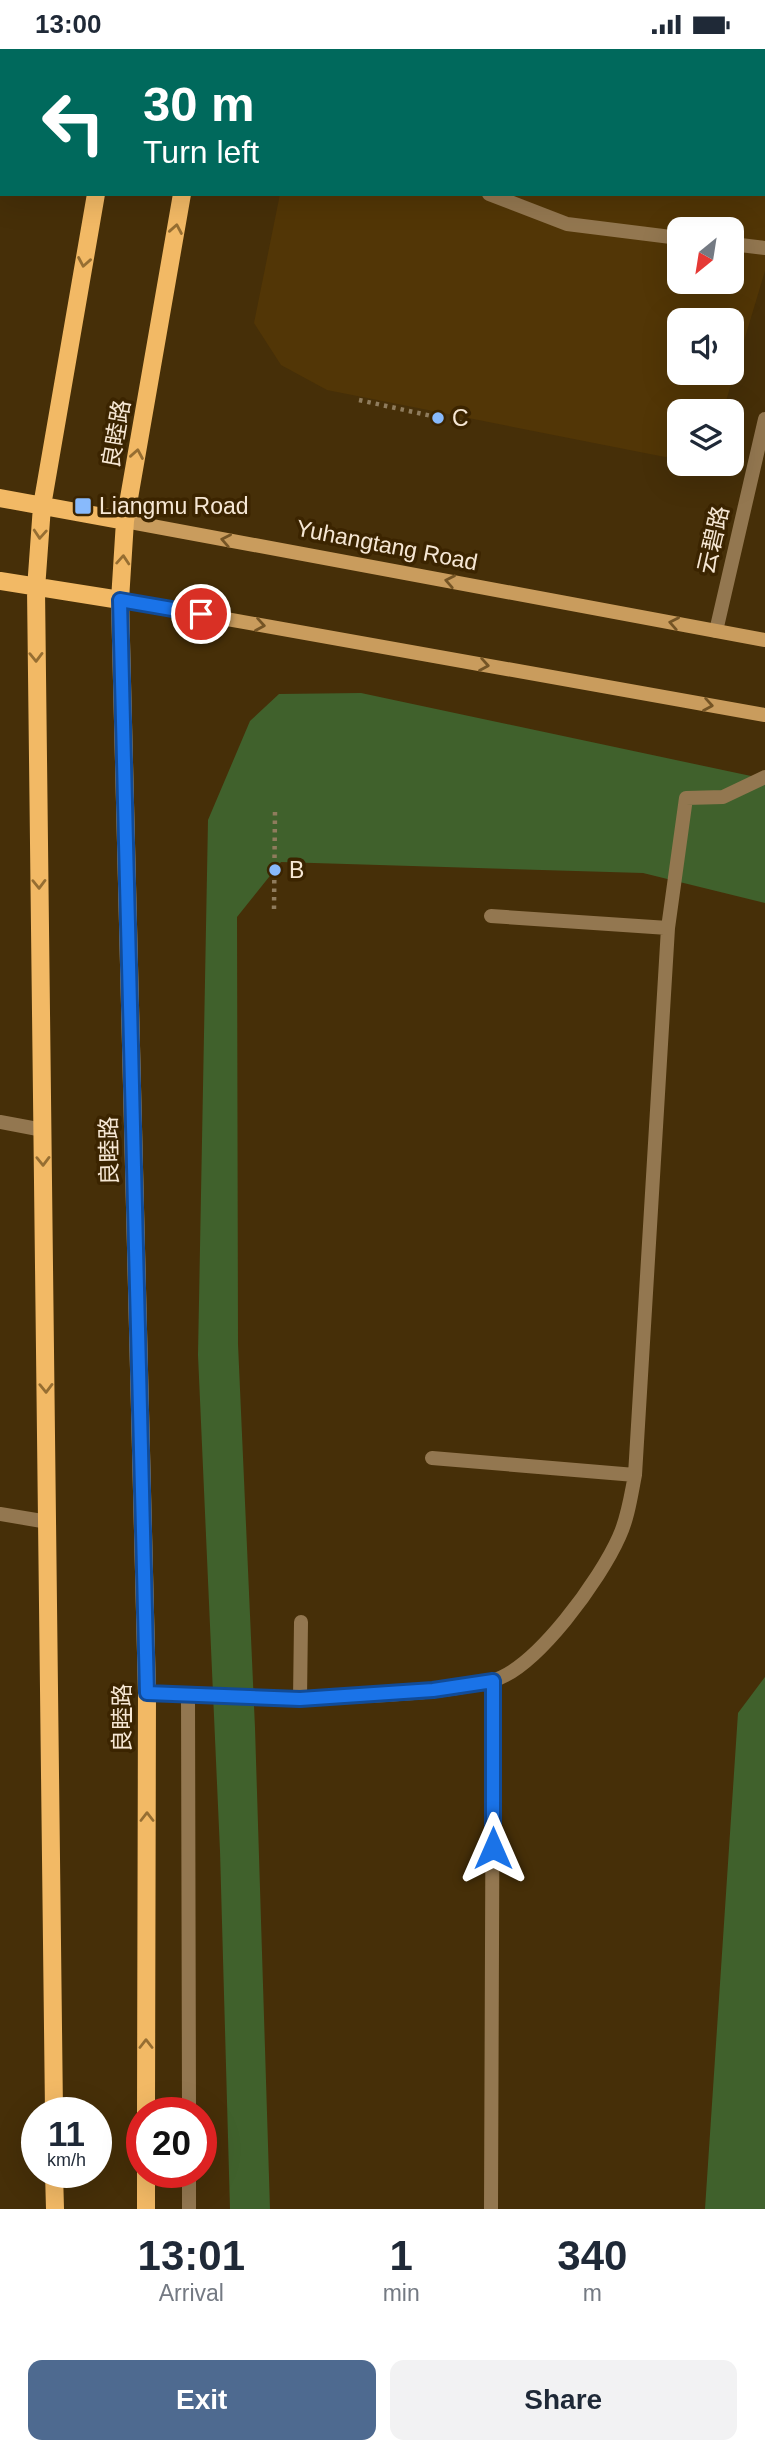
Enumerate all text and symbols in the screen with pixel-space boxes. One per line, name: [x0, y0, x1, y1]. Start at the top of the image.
text: 13:00: [35, 9, 102, 39]
icon: left: [28, 77, 119, 168]
text: 30 m: [143, 77, 255, 131]
text: Turn left: [143, 134, 259, 170]
north arrow: [667, 217, 744, 294]
map controls: [667, 217, 744, 476]
one-way arrow: [168, 224, 183, 235]
one-way arrow: [77, 256, 92, 267]
button: sound: [667, 308, 744, 385]
street label: 良睦路: [97, 398, 135, 470]
button: layers: [667, 399, 744, 476]
place label: C: [452, 405, 469, 431]
marker: C: [430, 410, 446, 426]
one-way arrow: [129, 448, 144, 460]
place label: Liangmu Road: [99, 493, 249, 519]
marker: Liangmu Road: [73, 496, 93, 516]
street label: 云碧路: [693, 503, 733, 577]
street label: Yuhangtang Road: [294, 515, 480, 575]
one-way arrow: [33, 529, 48, 540]
one-way arrow: [220, 533, 232, 548]
one-way arrow: [115, 555, 130, 566]
one-way arrow: [444, 575, 456, 590]
pin: [171, 584, 231, 644]
icon: arrive: [182, 595, 220, 633]
one-way arrow: [668, 616, 680, 631]
one-way arrow: [254, 617, 266, 632]
one-way arrow: [29, 652, 44, 663]
one-way arrow: [478, 657, 490, 672]
one-way arrow: [702, 697, 714, 712]
place label: B: [289, 857, 304, 883]
marker: B: [267, 862, 283, 878]
one-way arrow: [32, 879, 47, 890]
street label: 良睦路: [95, 1116, 123, 1186]
one-way arrow: [35, 1156, 51, 1166]
one-way arrow: [38, 1383, 54, 1394]
street label: 良睦路: [109, 1684, 135, 1753]
one-way arrow: [139, 1811, 155, 1821]
position arrow: [456, 1811, 530, 1885]
one-way arrow: [138, 2038, 154, 2049]
speed limit sign: 20: [126, 2097, 217, 2188]
text: 11: [48, 2114, 85, 2153]
text: km/h: [47, 2150, 86, 2170]
text: 13:01: [138, 2232, 245, 2279]
text: 1: [389, 2232, 413, 2279]
text: 340: [557, 2232, 627, 2279]
text: Arrival: [159, 2280, 224, 2306]
text: min: [383, 2280, 420, 2306]
text: m: [583, 2280, 602, 2306]
button: Exit: [28, 2360, 376, 2440]
button: Share: [390, 2360, 737, 2440]

